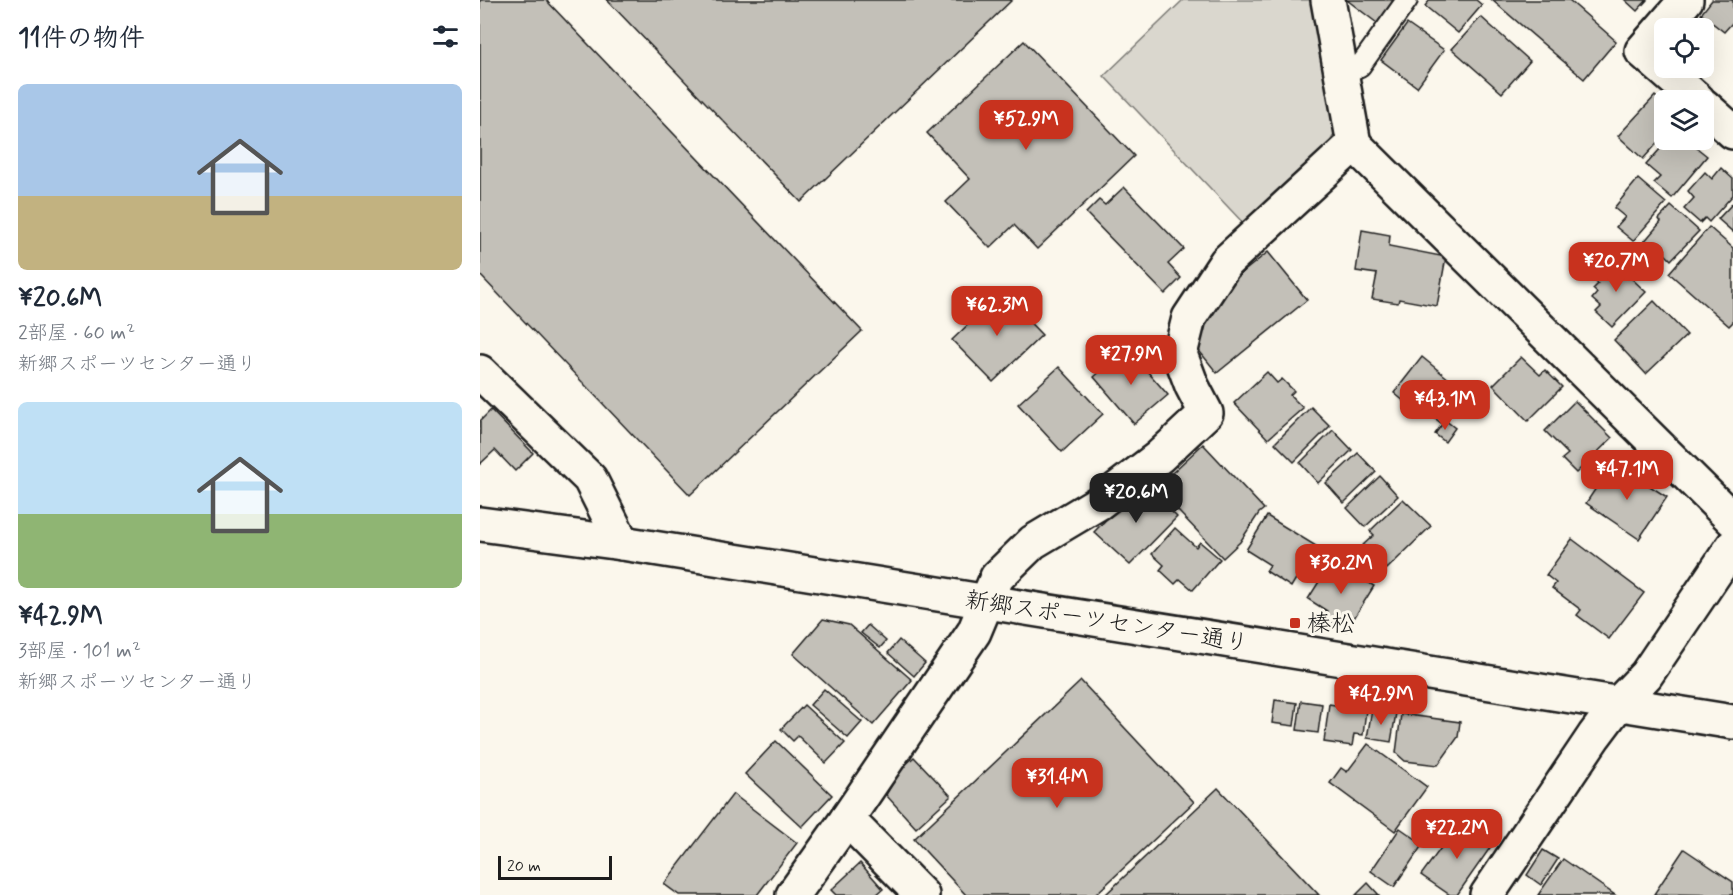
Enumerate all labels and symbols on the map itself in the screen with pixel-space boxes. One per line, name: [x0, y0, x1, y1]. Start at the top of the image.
pin: ¥52.9M: [977, 100, 1075, 151]
pin: ¥20.7M: [1567, 242, 1665, 293]
pin: ¥62.3M: [948, 286, 1046, 337]
pin: ¥27.9M: [1082, 335, 1180, 386]
pin: ¥43.1M: [1396, 380, 1494, 431]
pin: ¥47.1M: [1578, 450, 1676, 501]
pin: ¥20.6M: [1087, 473, 1185, 524]
pin: ¥30.2M: [1292, 544, 1390, 595]
street label: 新郷スポーツセンター通り: [963, 585, 1251, 660]
place label: 榛松: [1307, 609, 1355, 640]
marker: 榛松: [1288, 616, 1302, 630]
pin: ¥42.9M: [1332, 675, 1430, 726]
pin: ¥31.4M: [1008, 758, 1106, 809]
pin: ¥22.2M: [1408, 809, 1506, 860]
scale bar: [498, 853, 612, 880]

